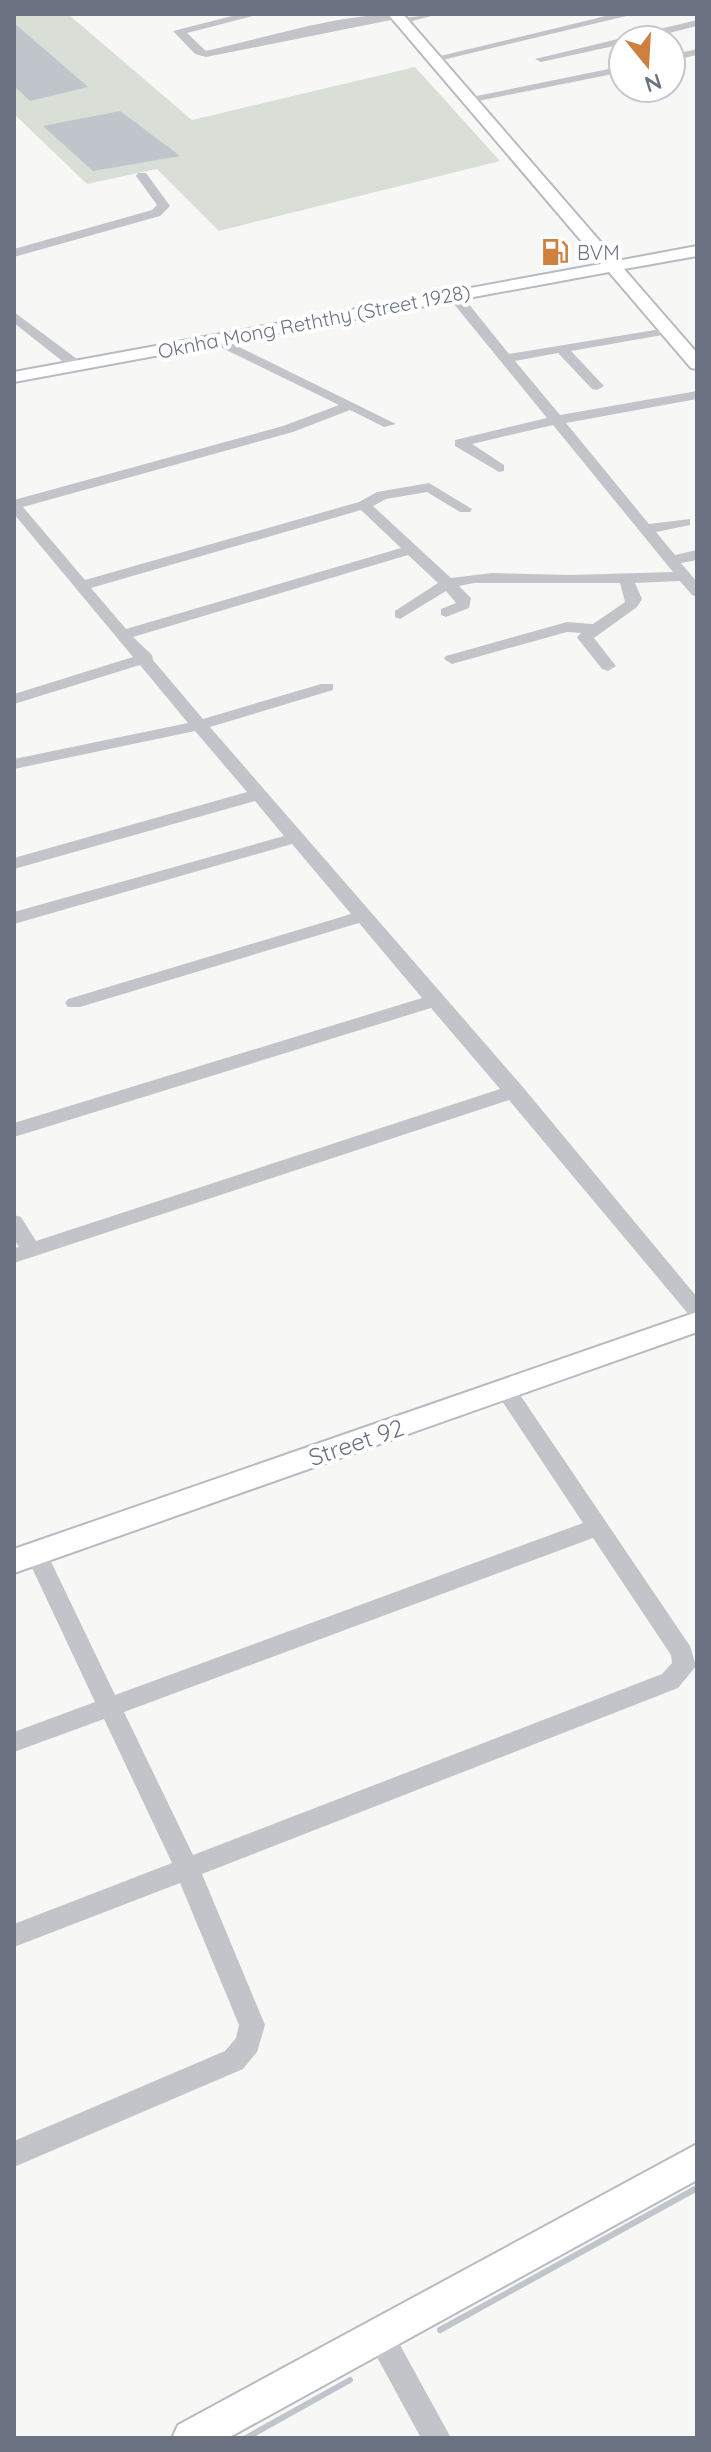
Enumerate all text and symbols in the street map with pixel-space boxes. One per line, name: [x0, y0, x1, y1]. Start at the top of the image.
north arrow: [607, 24, 687, 104]
text: N: [641, 67, 665, 99]
fuel station icon: BVM: [540, 237, 570, 267]
place label: BVM: [577, 240, 620, 265]
street label: Oknha Mong Reththy (Street 1928): [156, 278, 472, 364]
street label: Street 92: [304, 1412, 408, 1472]

